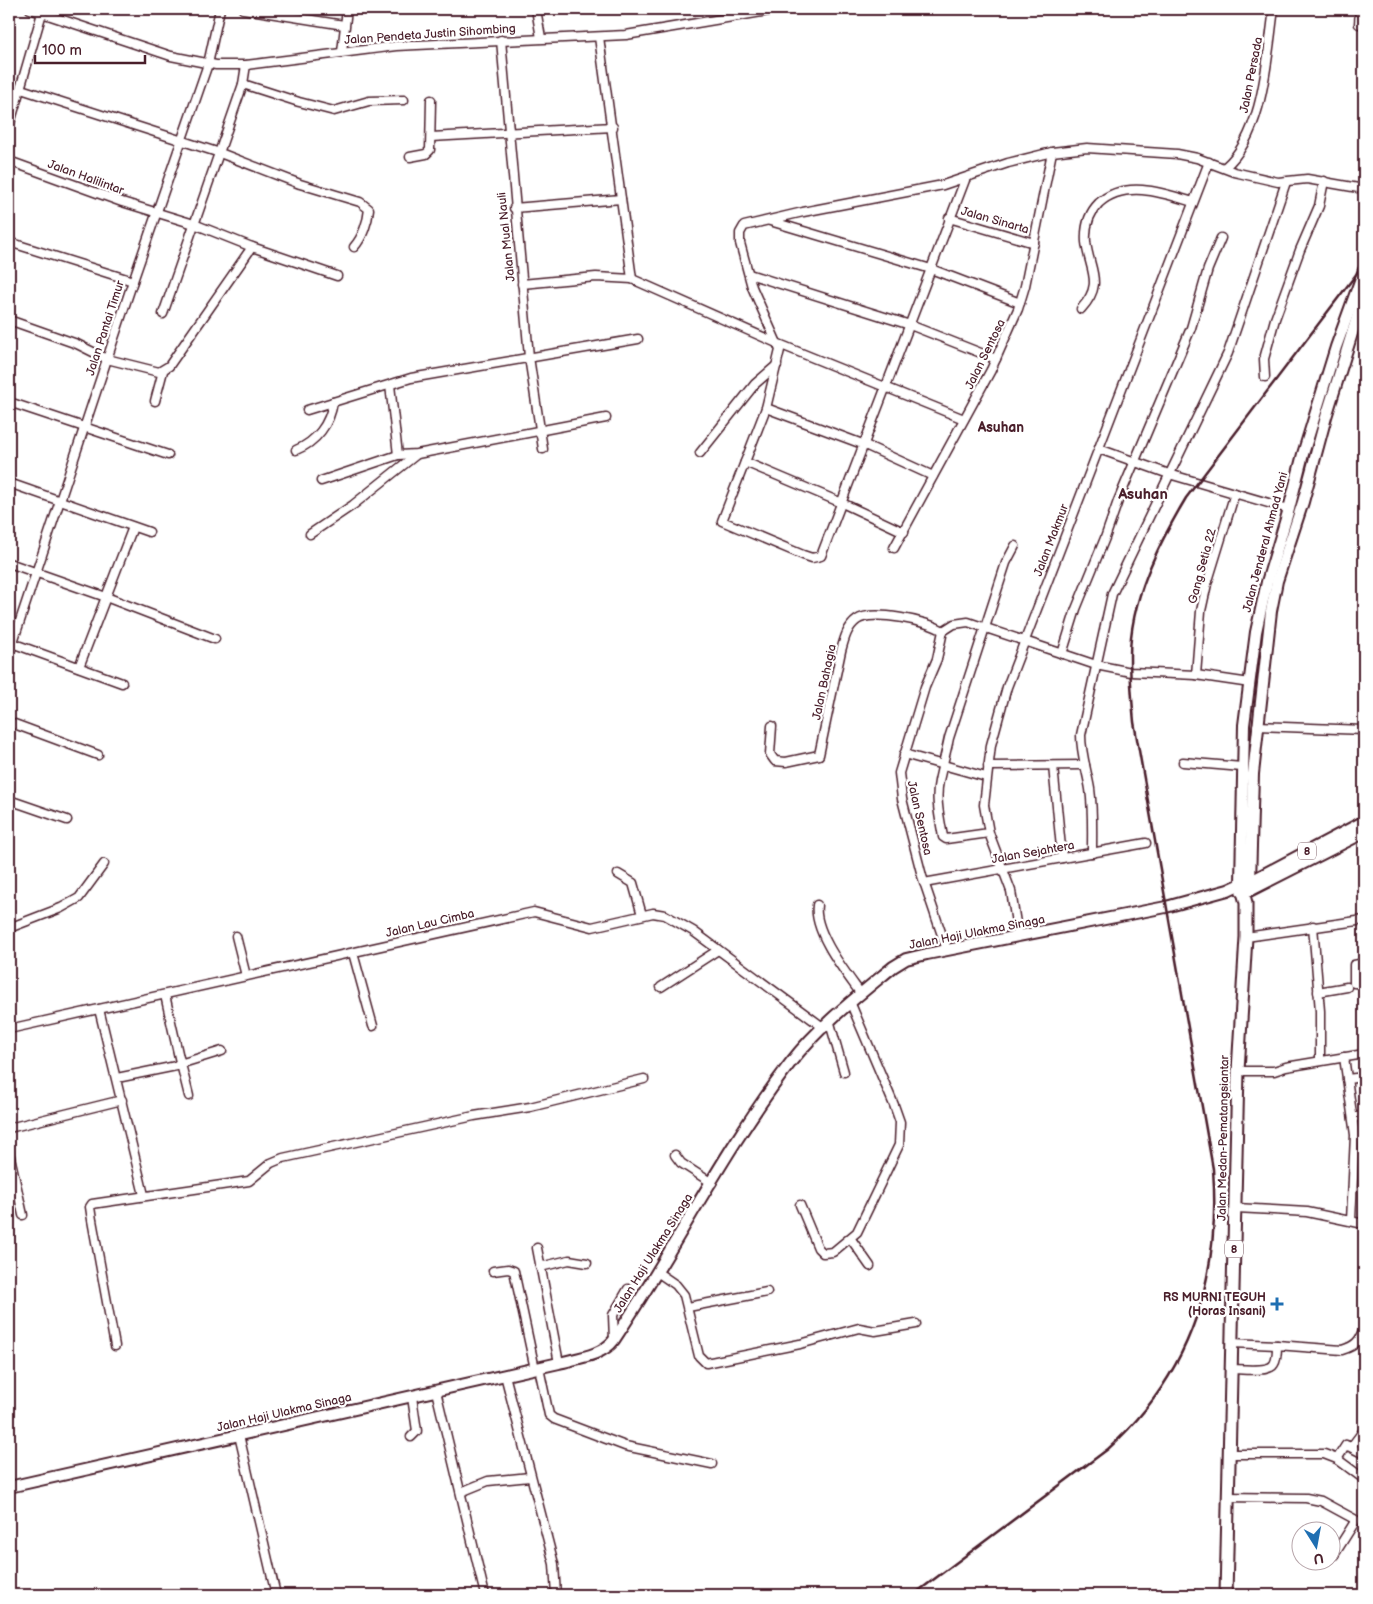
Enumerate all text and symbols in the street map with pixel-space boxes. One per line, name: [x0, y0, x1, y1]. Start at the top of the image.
street label: Jalan Pendeta Justin Sihombing: [344, 21, 516, 48]
scale bar: [35, 32, 145, 64]
street label: Jalan Persada: [1237, 36, 1266, 114]
text: 100 m: [42, 41, 82, 60]
street label: Jalan Halilintar: [46, 157, 127, 198]
street label: Jalan Mual Nauli: [494, 191, 519, 282]
street label: Jalan Sinarta: [959, 204, 1031, 237]
street label: Jalan Pantai Timur: [83, 278, 128, 378]
street label: Jalan Sentosa: [962, 317, 1009, 392]
district label: Asuhan: [977, 419, 1024, 436]
street label: Jalan Jenderal Ahmad Yani: [1240, 470, 1291, 614]
district label: Asuhan: [1117, 485, 1168, 504]
street label: Jalan Makmur: [1031, 501, 1072, 578]
street label: Gang Setia 22: [1185, 527, 1220, 606]
street label: Jalan Bahagia: [809, 643, 840, 721]
street label: Jalan Sentosa: [904, 779, 935, 857]
street label: Jalan Sejahtera: [990, 838, 1076, 867]
road number: 8: [1298, 842, 1316, 859]
street label: Jalan Lau Cimba: [384, 906, 476, 941]
street label: Jalan Haji Ulakma Sinaga: [908, 912, 1046, 953]
street label: Jalan Medan-Pematangsiantar: [1215, 1054, 1232, 1221]
street label: Jalan Haji Ulakma Sinaga: [611, 1191, 696, 1316]
road number: 8: [1225, 1240, 1243, 1258]
place label: RS MURNI TEGUH (Horas Insani): [1163, 1290, 1266, 1319]
marker: RS MURNI TEGUH (Horas Insani): [1270, 1297, 1284, 1311]
street label: Jalan Haji Ulakma Sinaga: [215, 1390, 353, 1435]
north arrow: [1290, 1522, 1340, 1572]
text: U: [1312, 1549, 1325, 1568]

